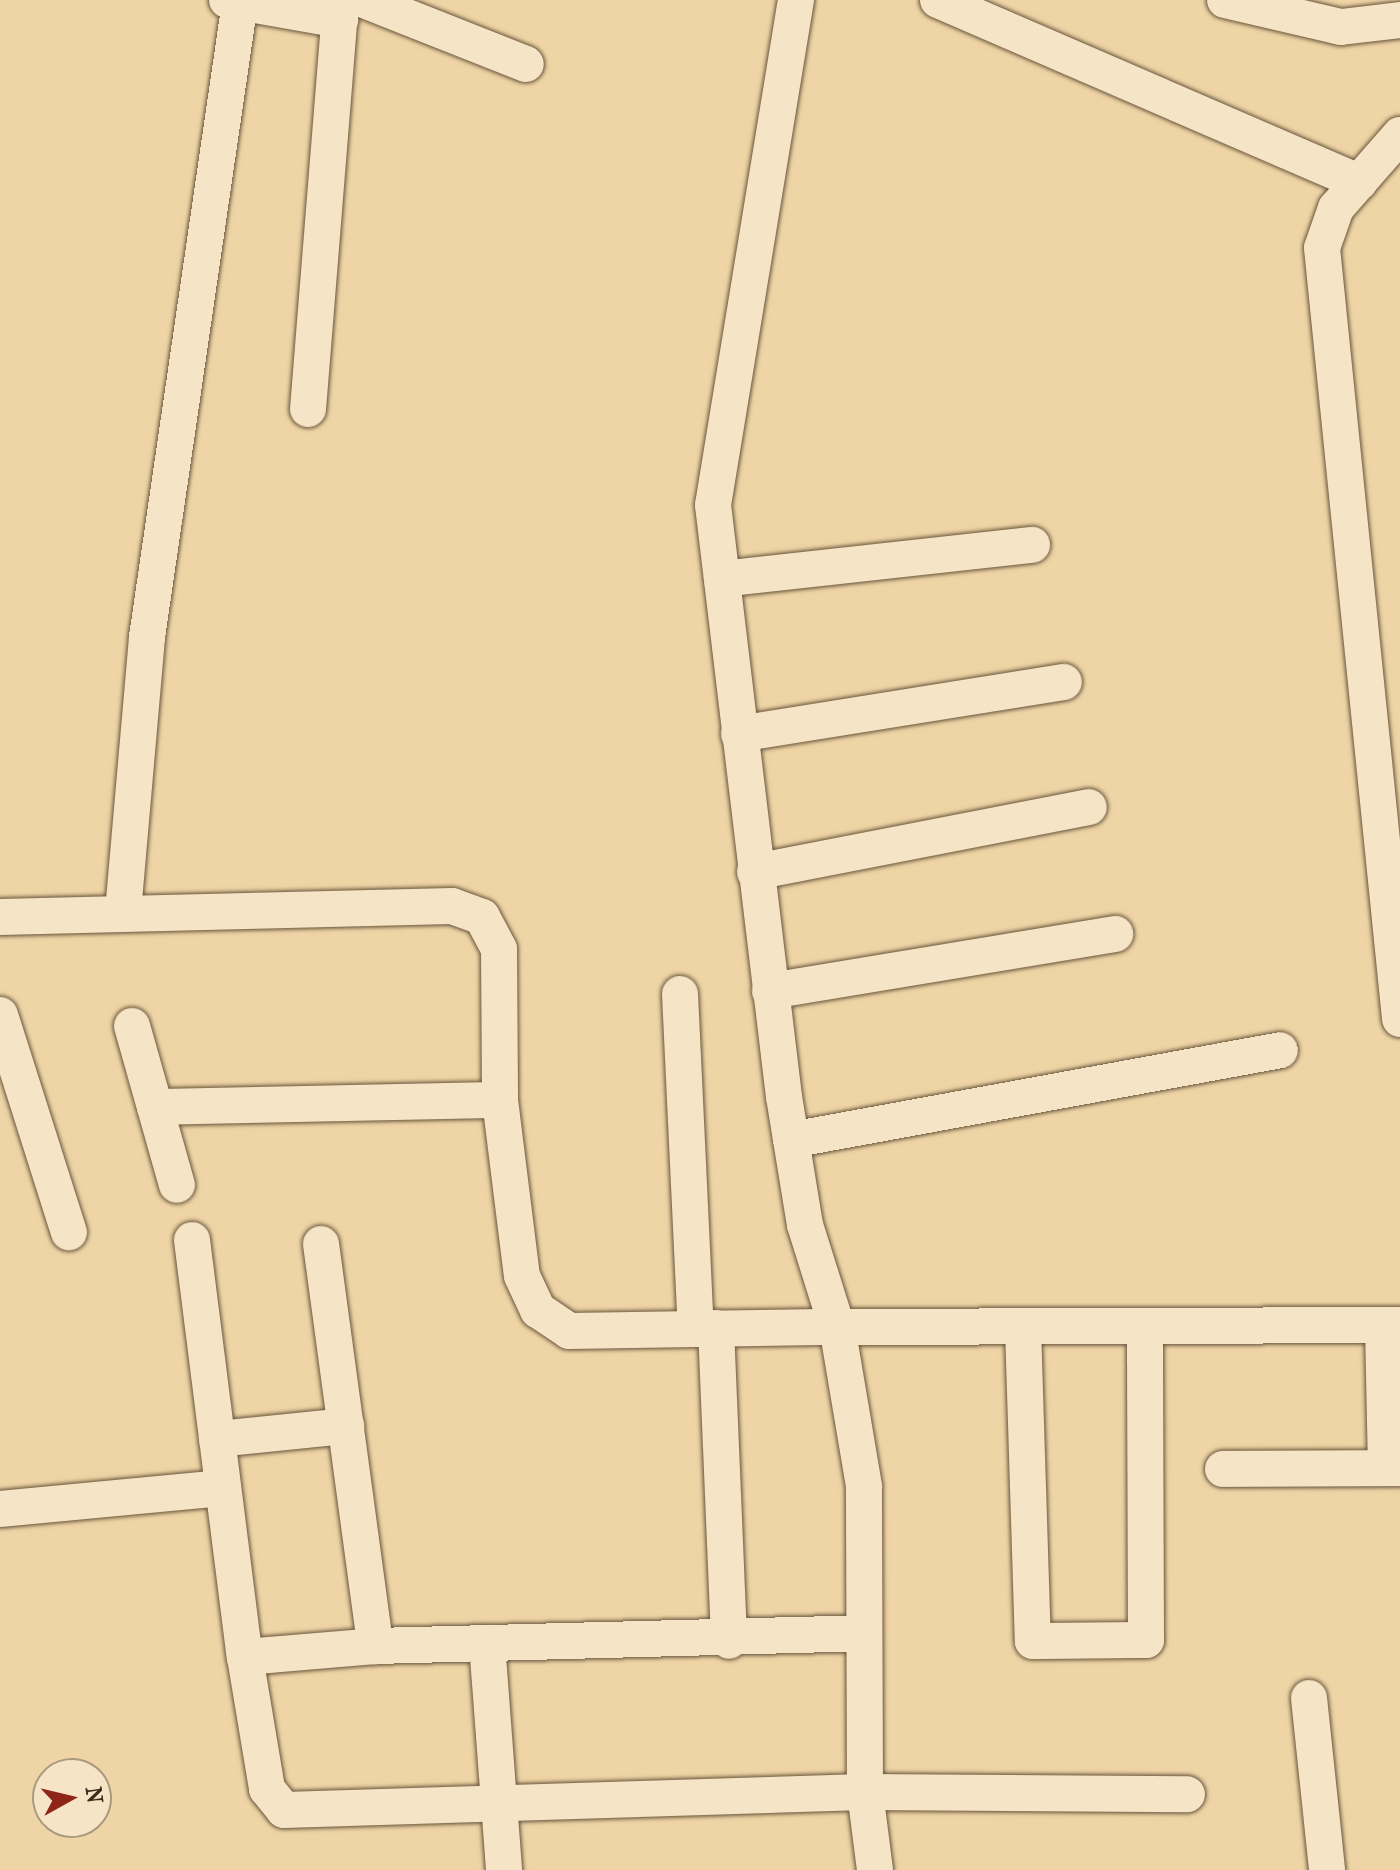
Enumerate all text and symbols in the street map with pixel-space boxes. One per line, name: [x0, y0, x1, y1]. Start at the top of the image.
north arrow: [32, 1758, 112, 1838]
text: N: [80, 1785, 108, 1805]

